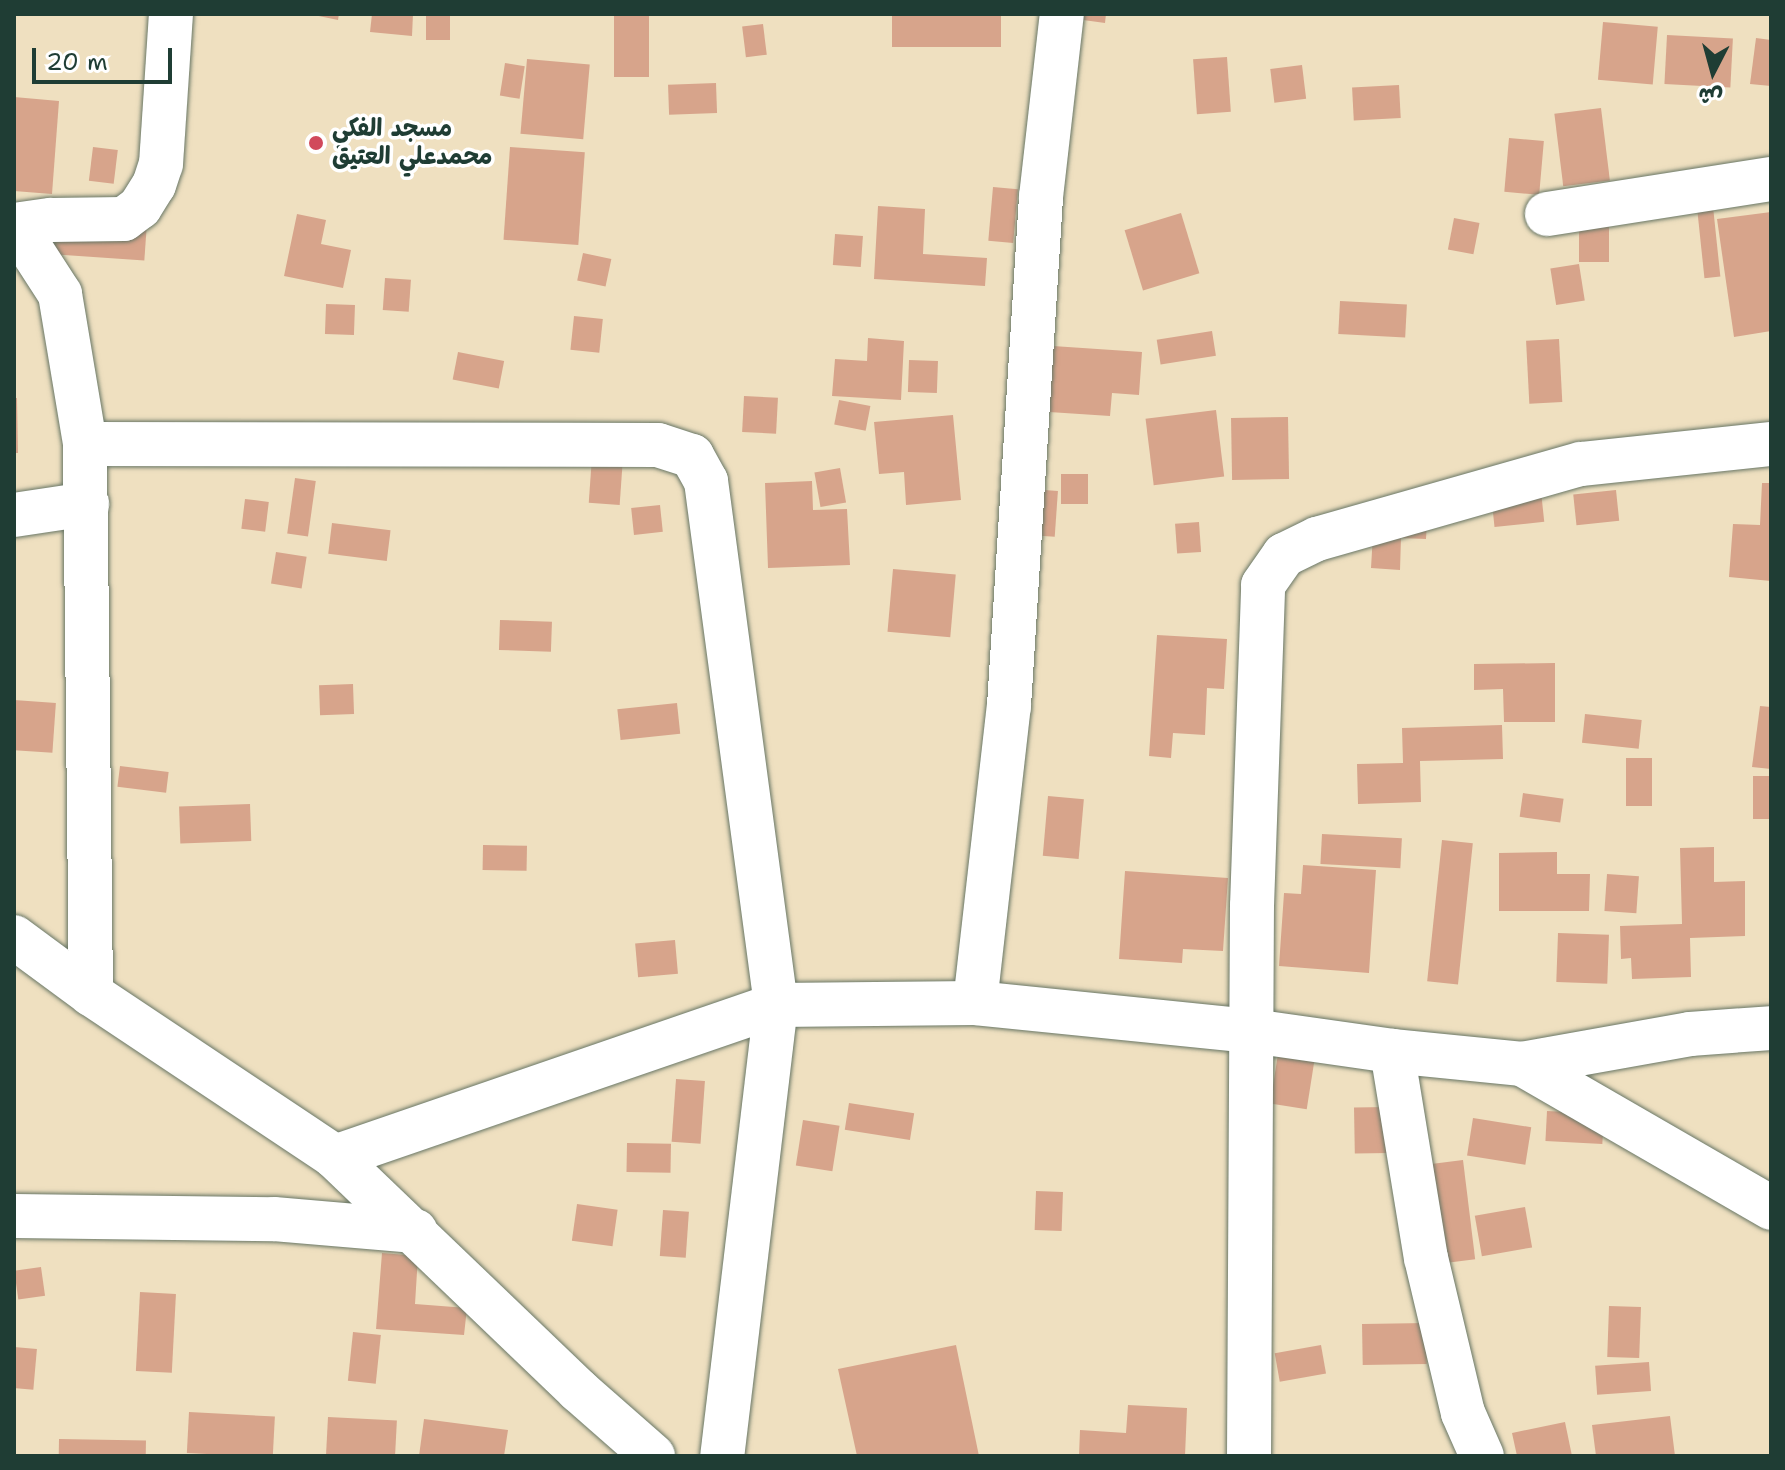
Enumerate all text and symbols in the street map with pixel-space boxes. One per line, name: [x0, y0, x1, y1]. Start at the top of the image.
scale bar: [36, 32, 176, 82]
north arrow: [1673, 32, 1753, 112]
text: 20 m: [46, 46, 108, 78]
text: ش: [1697, 81, 1724, 112]
place label: مسجد الفكي محمدعلي العتيق: [332, 115, 492, 171]
marker: مسجد الفكي محمدعلي العتيق: [307, 134, 325, 152]

